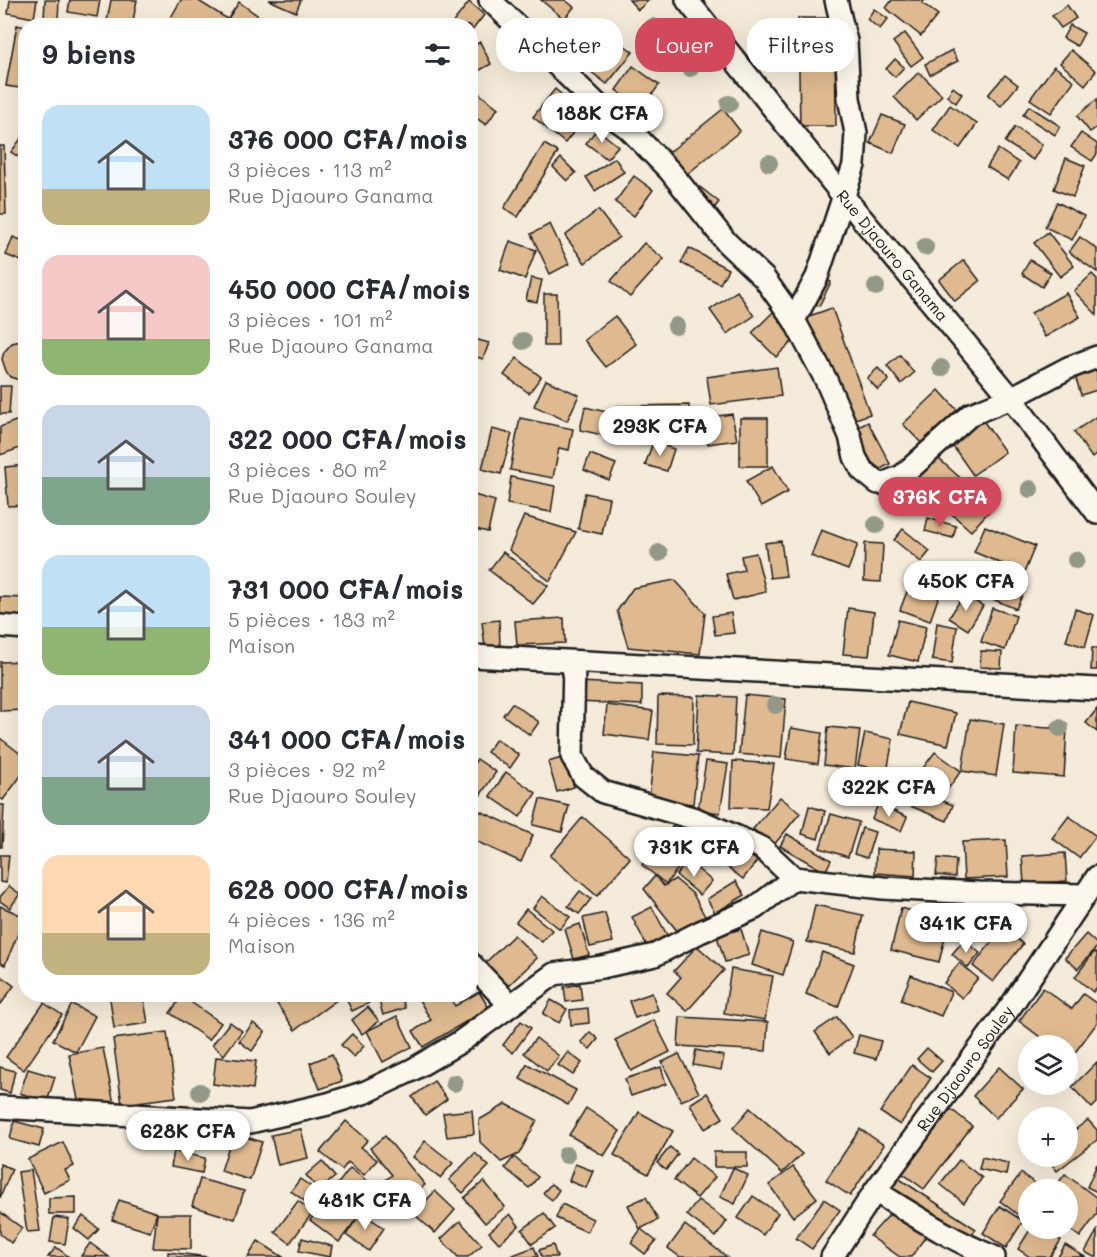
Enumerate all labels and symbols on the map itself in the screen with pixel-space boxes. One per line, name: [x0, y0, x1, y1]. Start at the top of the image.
pin: 188K CFA: [540, 93, 664, 144]
street label: Rue Djaouro Ganama: [832, 185, 954, 325]
pin: 293K CFA: [598, 406, 722, 457]
pin: 376K CFA: [878, 477, 1002, 528]
pin: 450K CFA: [904, 561, 1028, 612]
pin: 322K CFA: [827, 767, 951, 818]
pin: 731K CFA: [632, 827, 756, 878]
pin: 341K CFA: [904, 903, 1028, 954]
street label: Rue Djaouro Souley: [912, 1001, 1018, 1135]
pin: 628K CFA: [126, 1111, 250, 1162]
pin: 481K CFA: [303, 1180, 427, 1231]

